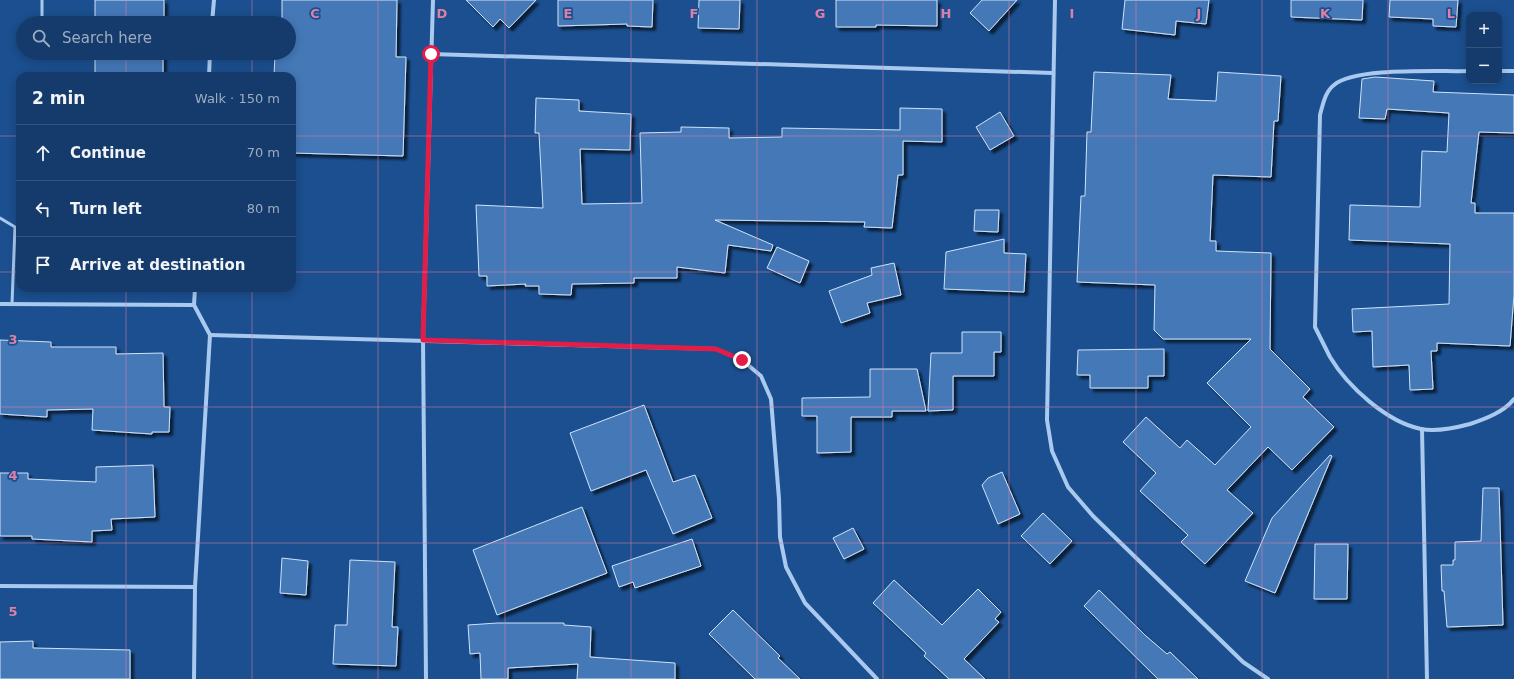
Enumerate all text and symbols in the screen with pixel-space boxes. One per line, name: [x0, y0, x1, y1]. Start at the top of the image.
text: C: [310, 6, 320, 21]
text: D: [437, 6, 448, 21]
text: E: [564, 6, 572, 21]
text: F: [690, 6, 698, 21]
text: G: [815, 6, 825, 21]
text: H: [941, 6, 951, 21]
text: I: [1070, 6, 1074, 21]
text: J: [1196, 6, 1201, 21]
text: K: [1320, 6, 1331, 21]
text: L: [1447, 6, 1455, 21]
map controls: [1466, 12, 1502, 84]
button: +: [1466, 12, 1502, 48]
search box: [16, 16, 296, 60]
icon: search: [30, 27, 52, 49]
text: Search here: [62, 29, 152, 47]
route start: [422, 45, 440, 63]
button: −: [1466, 48, 1502, 84]
text: 2 min: [32, 88, 85, 108]
text: Walk · 150 m: [195, 91, 280, 106]
icon: ahead: [32, 142, 54, 164]
text: Continue: [70, 144, 146, 162]
text: 70 m: [247, 145, 280, 160]
icon: left: [32, 198, 54, 220]
text: Turn left: [70, 200, 142, 218]
text: 80 m: [247, 201, 280, 216]
icon: arrive: [32, 254, 54, 276]
text: Arrive at destination: [70, 256, 245, 274]
text: 3: [8, 332, 18, 347]
route end: [733, 351, 751, 369]
text: 4: [8, 468, 18, 483]
text: 5: [8, 604, 18, 619]

